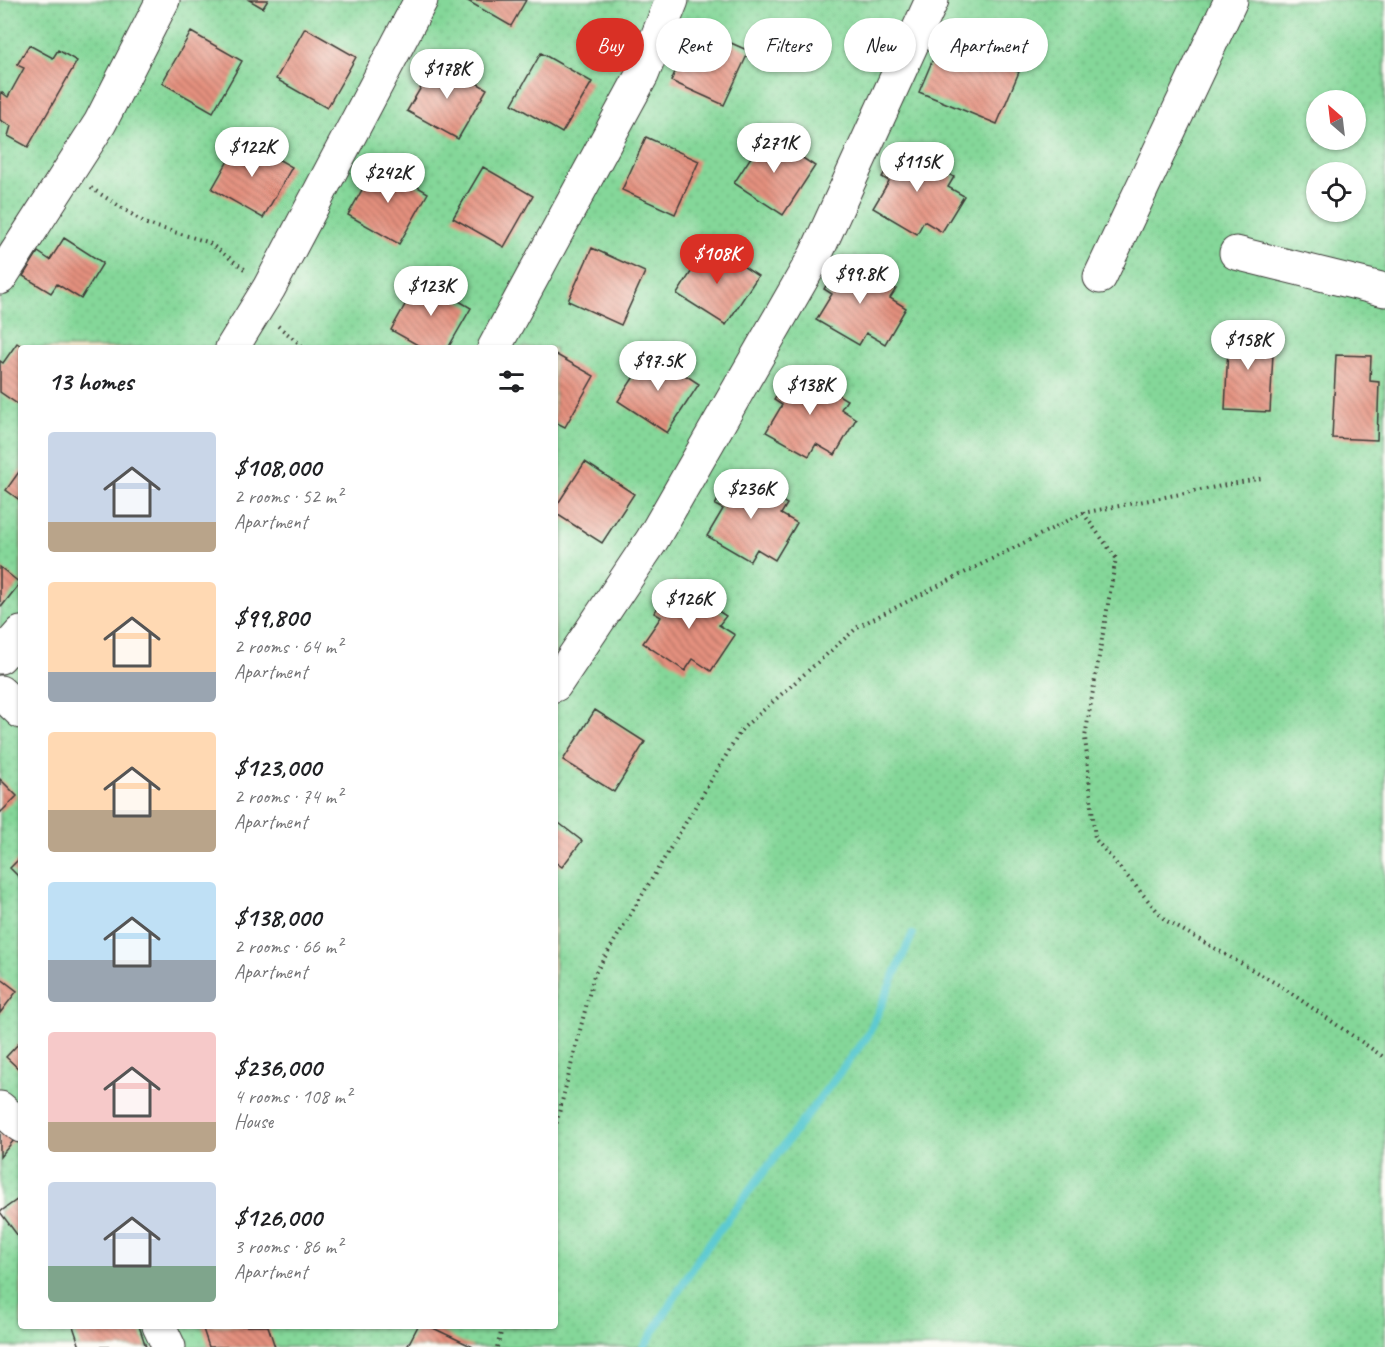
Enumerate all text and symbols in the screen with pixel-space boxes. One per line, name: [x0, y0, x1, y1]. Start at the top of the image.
chip: Buy: [576, 18, 644, 72]
chip: Rent: [656, 18, 732, 72]
chip: Filters: [744, 18, 832, 72]
chip: New: [844, 18, 916, 72]
chip: Apartment: [928, 18, 1048, 72]
pin: $178K: [405, 49, 489, 100]
text: $178K: [424, 56, 470, 81]
north arrow: [1306, 90, 1366, 150]
map controls: [1306, 90, 1366, 222]
pin: $271K: [732, 123, 816, 174]
pin: $122K: [210, 127, 294, 178]
text: $271K: [751, 130, 797, 155]
text: $122K: [229, 134, 275, 159]
pin: $115K: [875, 142, 959, 193]
text: $115K: [894, 149, 940, 174]
pin: $242K: [346, 153, 430, 204]
text: $242K: [365, 160, 411, 185]
button: locate: [1306, 162, 1366, 222]
pin: $108K: [675, 234, 759, 285]
text: $108K: [694, 241, 740, 266]
pin: $99.8K: [811, 254, 909, 305]
text: $99.8K: [835, 261, 885, 286]
pin: $123K: [389, 266, 473, 317]
text: $123K: [408, 273, 454, 298]
pin: $158K: [1206, 320, 1290, 371]
text: $158K: [1225, 327, 1271, 352]
pin: $97.5K: [609, 341, 707, 392]
text: $97.5K: [633, 348, 683, 373]
text: 13 homes: [48, 365, 133, 398]
icon: filters: [495, 365, 528, 398]
pin: $138K: [768, 365, 852, 416]
text: $138K: [787, 372, 833, 397]
text: $108,000: [234, 451, 321, 484]
icon: home: [96, 456, 168, 528]
pin: $236K: [709, 469, 793, 520]
text: $236K: [728, 476, 774, 501]
text: 2 rooms · 52 m²: [234, 484, 342, 509]
text: Apartment: [234, 509, 307, 534]
pin: $126K: [647, 579, 731, 630]
text: $126K: [666, 586, 712, 611]
text: $99,800: [234, 601, 309, 634]
icon: home: [96, 606, 168, 678]
text: 2 rooms · 64 m²: [234, 634, 342, 659]
text: Apartment: [234, 659, 307, 684]
text: $123,000: [234, 751, 321, 784]
icon: home: [96, 756, 168, 828]
text: 2 rooms · 74 m²: [234, 784, 342, 809]
text: Apartment: [234, 809, 307, 834]
text: $138,000: [234, 901, 321, 934]
icon: home: [96, 906, 168, 978]
text: 2 rooms · 66 m²: [234, 934, 342, 959]
text: Apartment: [234, 959, 307, 984]
text: $236,000: [234, 1051, 322, 1084]
icon: home: [96, 1056, 168, 1128]
text: 4 rooms · 108 m²: [234, 1084, 351, 1109]
text: House: [234, 1109, 273, 1134]
text: $126,000: [234, 1201, 322, 1234]
icon: home: [96, 1206, 168, 1278]
text: 3 rooms · 86 m²: [234, 1234, 342, 1259]
text: Apartment: [234, 1259, 307, 1284]

